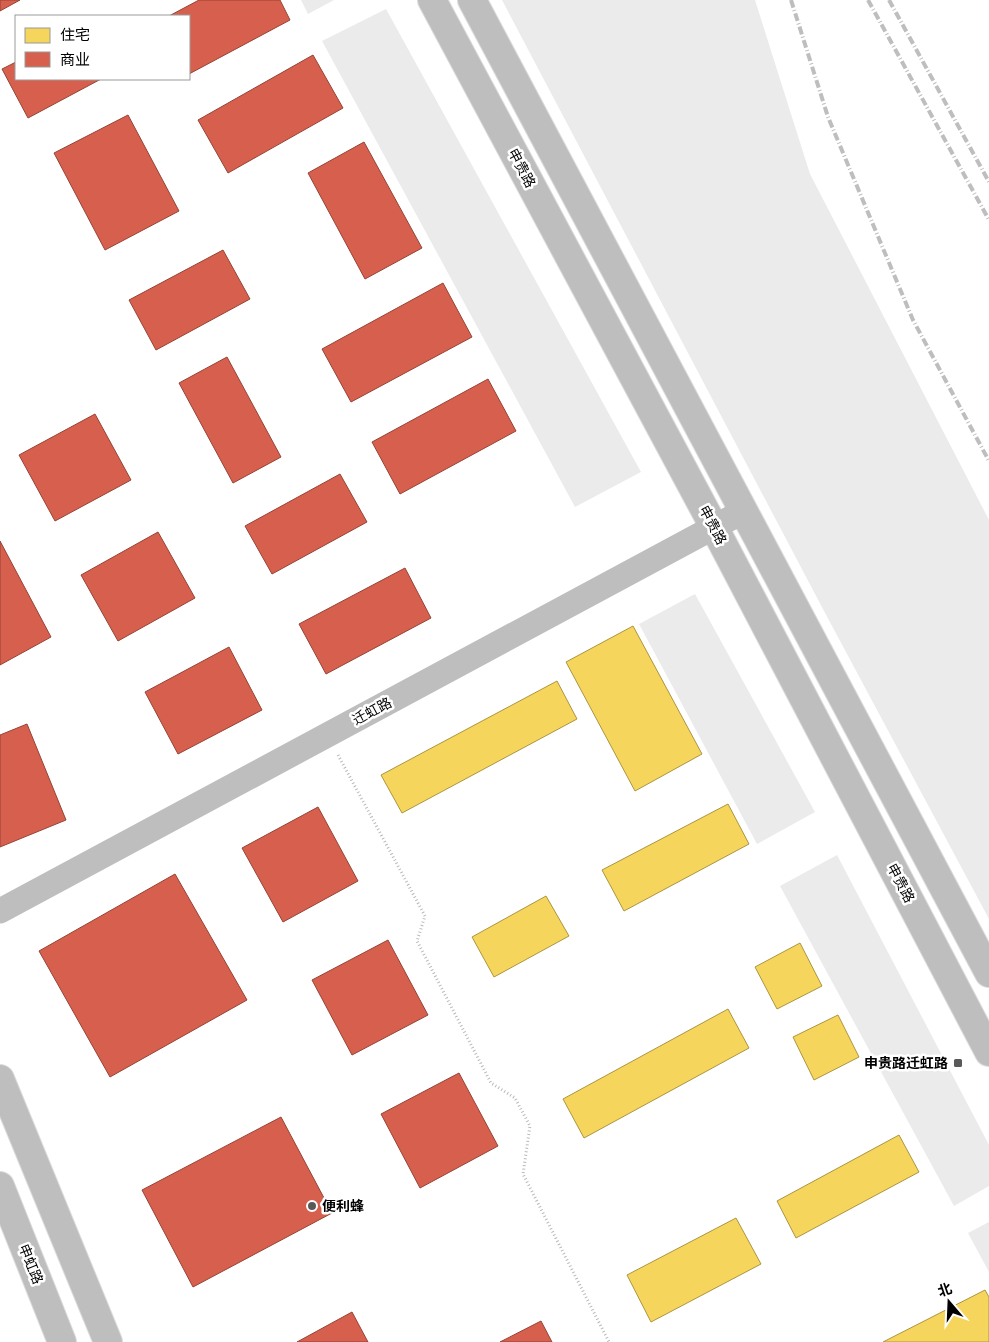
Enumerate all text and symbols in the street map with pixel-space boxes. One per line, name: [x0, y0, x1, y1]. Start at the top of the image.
legend: [15, 15, 190, 80]
text: 住宅: [60, 24, 90, 45]
text: 商业: [60, 49, 90, 70]
street label: 申贵路: [503, 145, 541, 191]
street label: 申贵路: [694, 502, 732, 548]
street label: 迁虹路: [349, 692, 395, 730]
street label: 申贵路: [882, 860, 920, 906]
place label: 申贵路迁虹路: [864, 1053, 948, 1073]
marker: 申贵路迁虹路: [952, 1057, 964, 1069]
place label: 便利蜂: [322, 1196, 364, 1216]
marker: 便利蜂: [306, 1200, 318, 1212]
street label: 申虹路: [14, 1241, 48, 1287]
north arrow: [924, 1277, 974, 1327]
text: 北: [935, 1278, 955, 1301]

